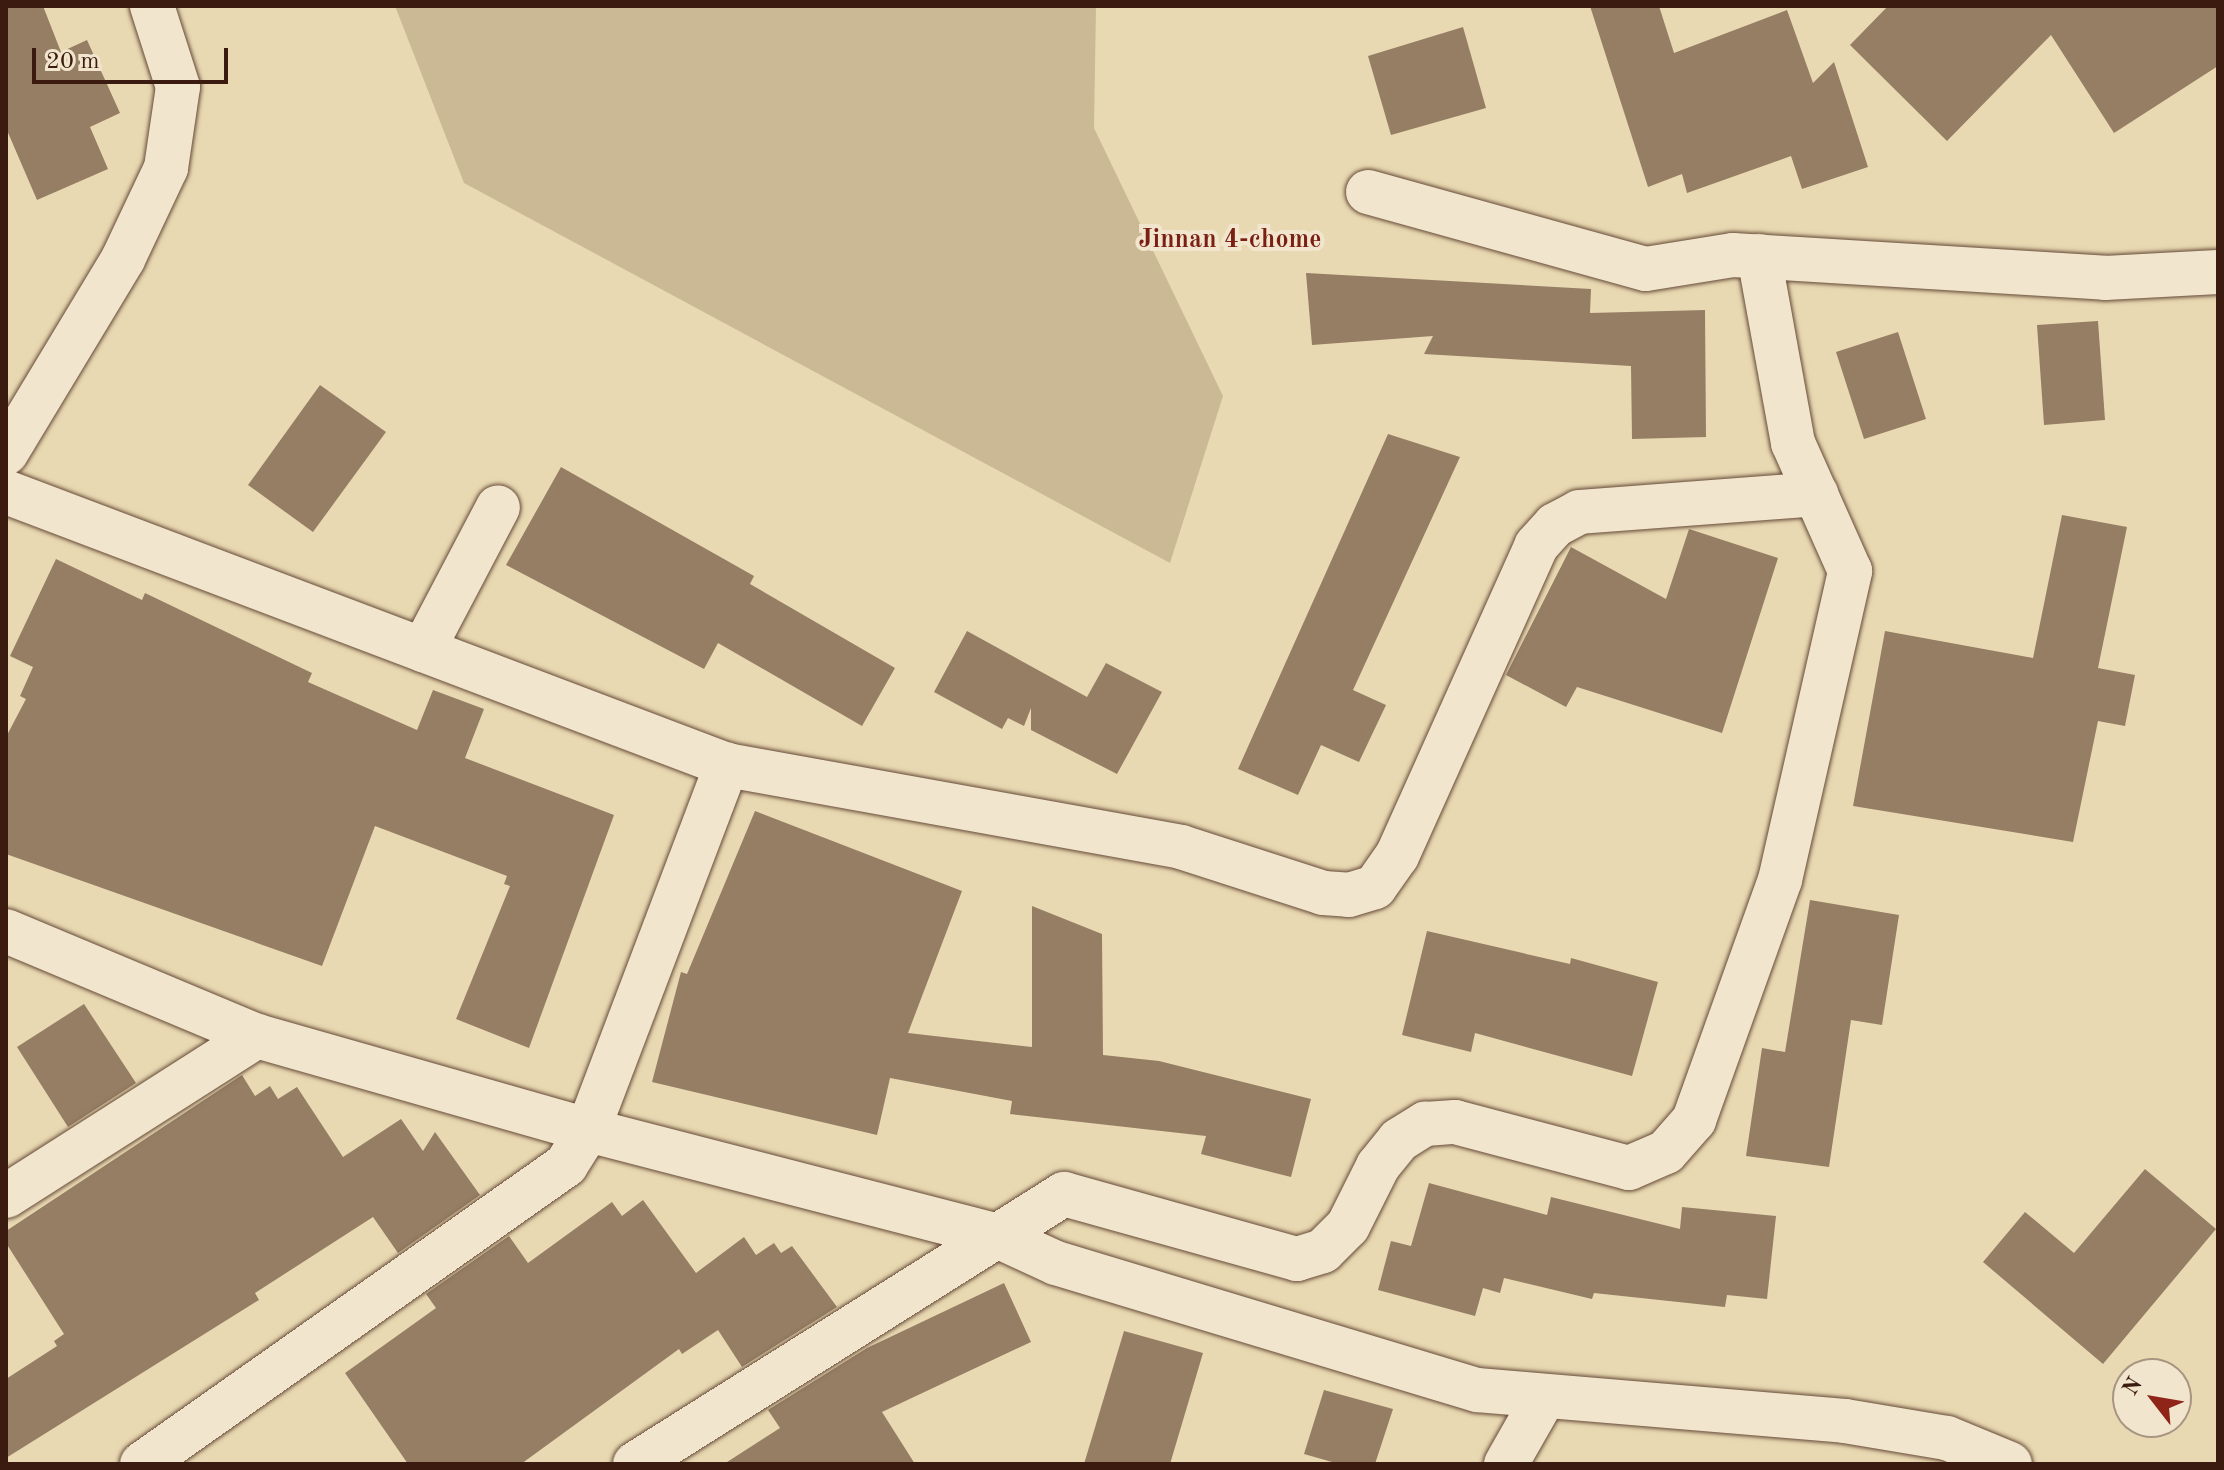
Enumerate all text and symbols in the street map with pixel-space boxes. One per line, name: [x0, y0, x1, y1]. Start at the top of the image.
scale bar: [36, 32, 232, 82]
text: 20 m: [46, 50, 100, 74]
district label: Jinnan 4-chome: [1138, 225, 1322, 257]
north arrow: [2112, 1358, 2192, 1438]
text: N: [2119, 1374, 2147, 1400]

